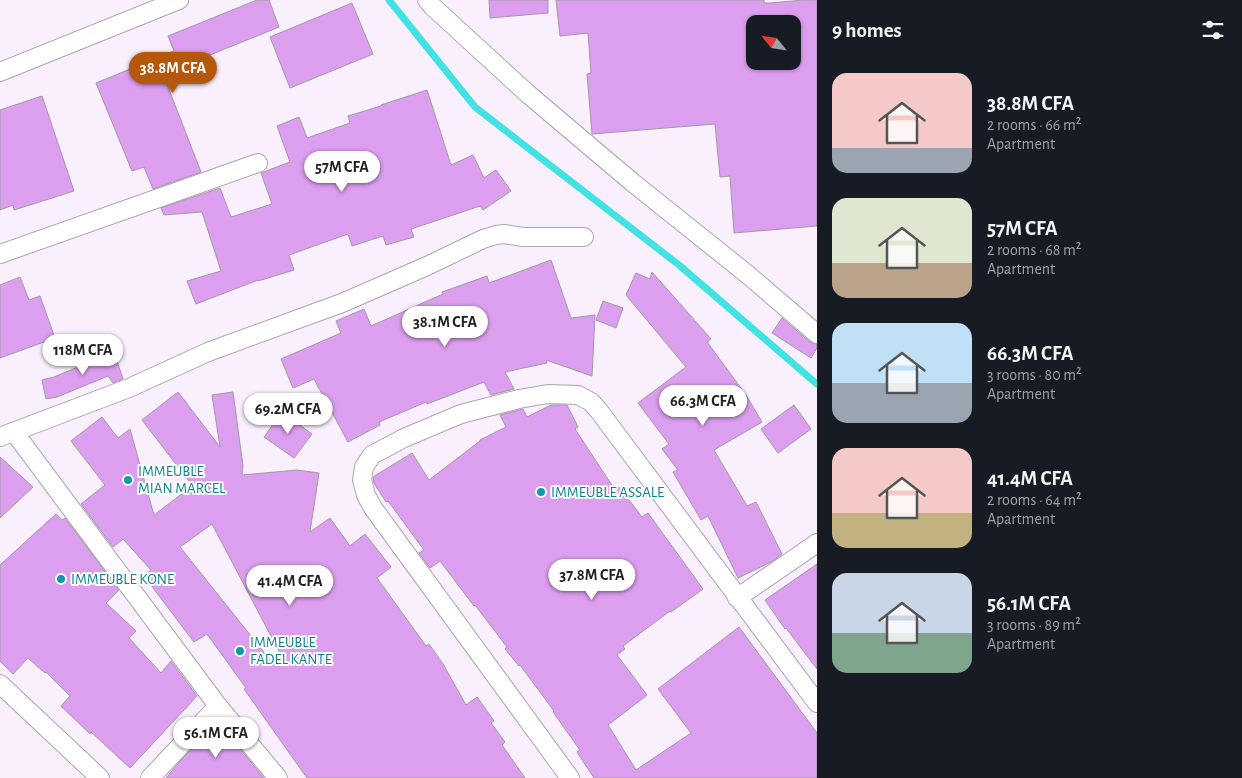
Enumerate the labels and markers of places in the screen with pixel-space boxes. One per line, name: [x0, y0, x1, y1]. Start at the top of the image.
pin: 38.8M CFA: [116, 52, 230, 94]
pin: 57M CFA: [296, 150, 388, 193]
pin: 38.1M CFA: [388, 306, 502, 348]
pin: 118M CFA: [31, 334, 135, 376]
pin: 66.3M CFA: [646, 384, 760, 427]
pin: 69.2M CFA: [231, 392, 345, 435]
place label: IMMEUBLE MIAN MARCEL: [138, 464, 226, 496]
marker: IMMEUBLE MIAN MARCEL: [122, 474, 134, 486]
place label: IMMEUBLE ASSALE: [551, 485, 664, 500]
marker: IMMEUBLE ASSALE: [535, 486, 547, 498]
pin: 37.8M CFA: [535, 558, 649, 601]
pin: 41.4M CFA: [233, 564, 347, 607]
place label: IMMEUBLE KONE: [71, 572, 174, 587]
marker: IMMEUBLE KONE: [55, 573, 67, 585]
place label: IMMEUBLE FADEL KANTE: [250, 635, 332, 667]
marker: IMMEUBLE FADEL KANTE: [234, 645, 246, 657]
pin: 56.1M CFA: [159, 716, 273, 759]

